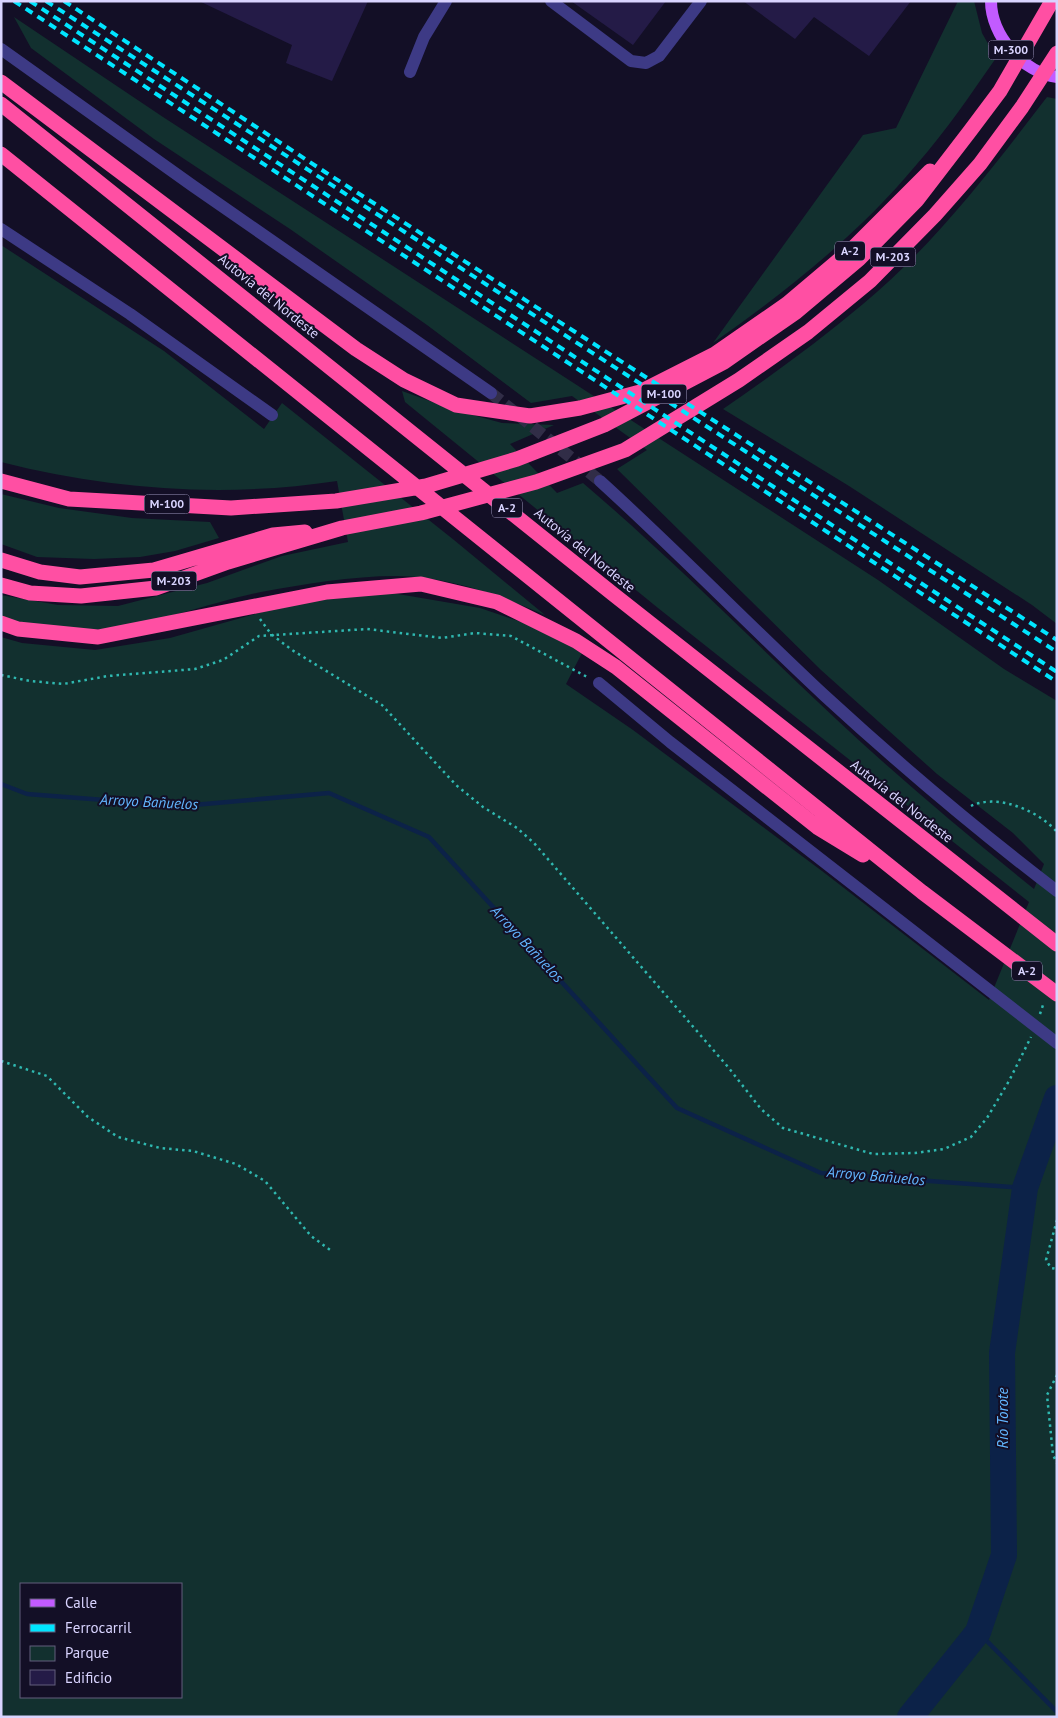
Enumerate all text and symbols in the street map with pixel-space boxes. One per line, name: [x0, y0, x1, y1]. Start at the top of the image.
road number: M-300: [988, 40, 1034, 60]
road number: A-2: [835, 242, 865, 260]
road number: M-203: [870, 248, 916, 266]
street label: Autovía del Nordeste: [215, 250, 323, 342]
road number: M-100: [642, 384, 686, 404]
road number: M-100: [144, 494, 190, 514]
road number: A-2: [492, 498, 522, 518]
street label: Autovía del Nordeste: [531, 504, 639, 596]
road number: M-203: [152, 572, 196, 590]
street label: Autovía del Nordeste: [847, 755, 957, 847]
water label: Arroyo Bañuelos: [98, 789, 199, 814]
water label: Arroyo Bañuelos: [486, 900, 568, 986]
road number: A-2: [1012, 961, 1042, 980]
water label: Arroyo Bañuelos: [825, 1162, 926, 1189]
water label: Río Torote: [993, 1387, 1012, 1448]
legend: [20, 1583, 182, 1698]
text: Calle: [65, 1593, 97, 1612]
text: Ferrocarril: [65, 1618, 132, 1637]
text: Parque: [65, 1643, 109, 1662]
text: Edificio: [65, 1668, 112, 1687]

